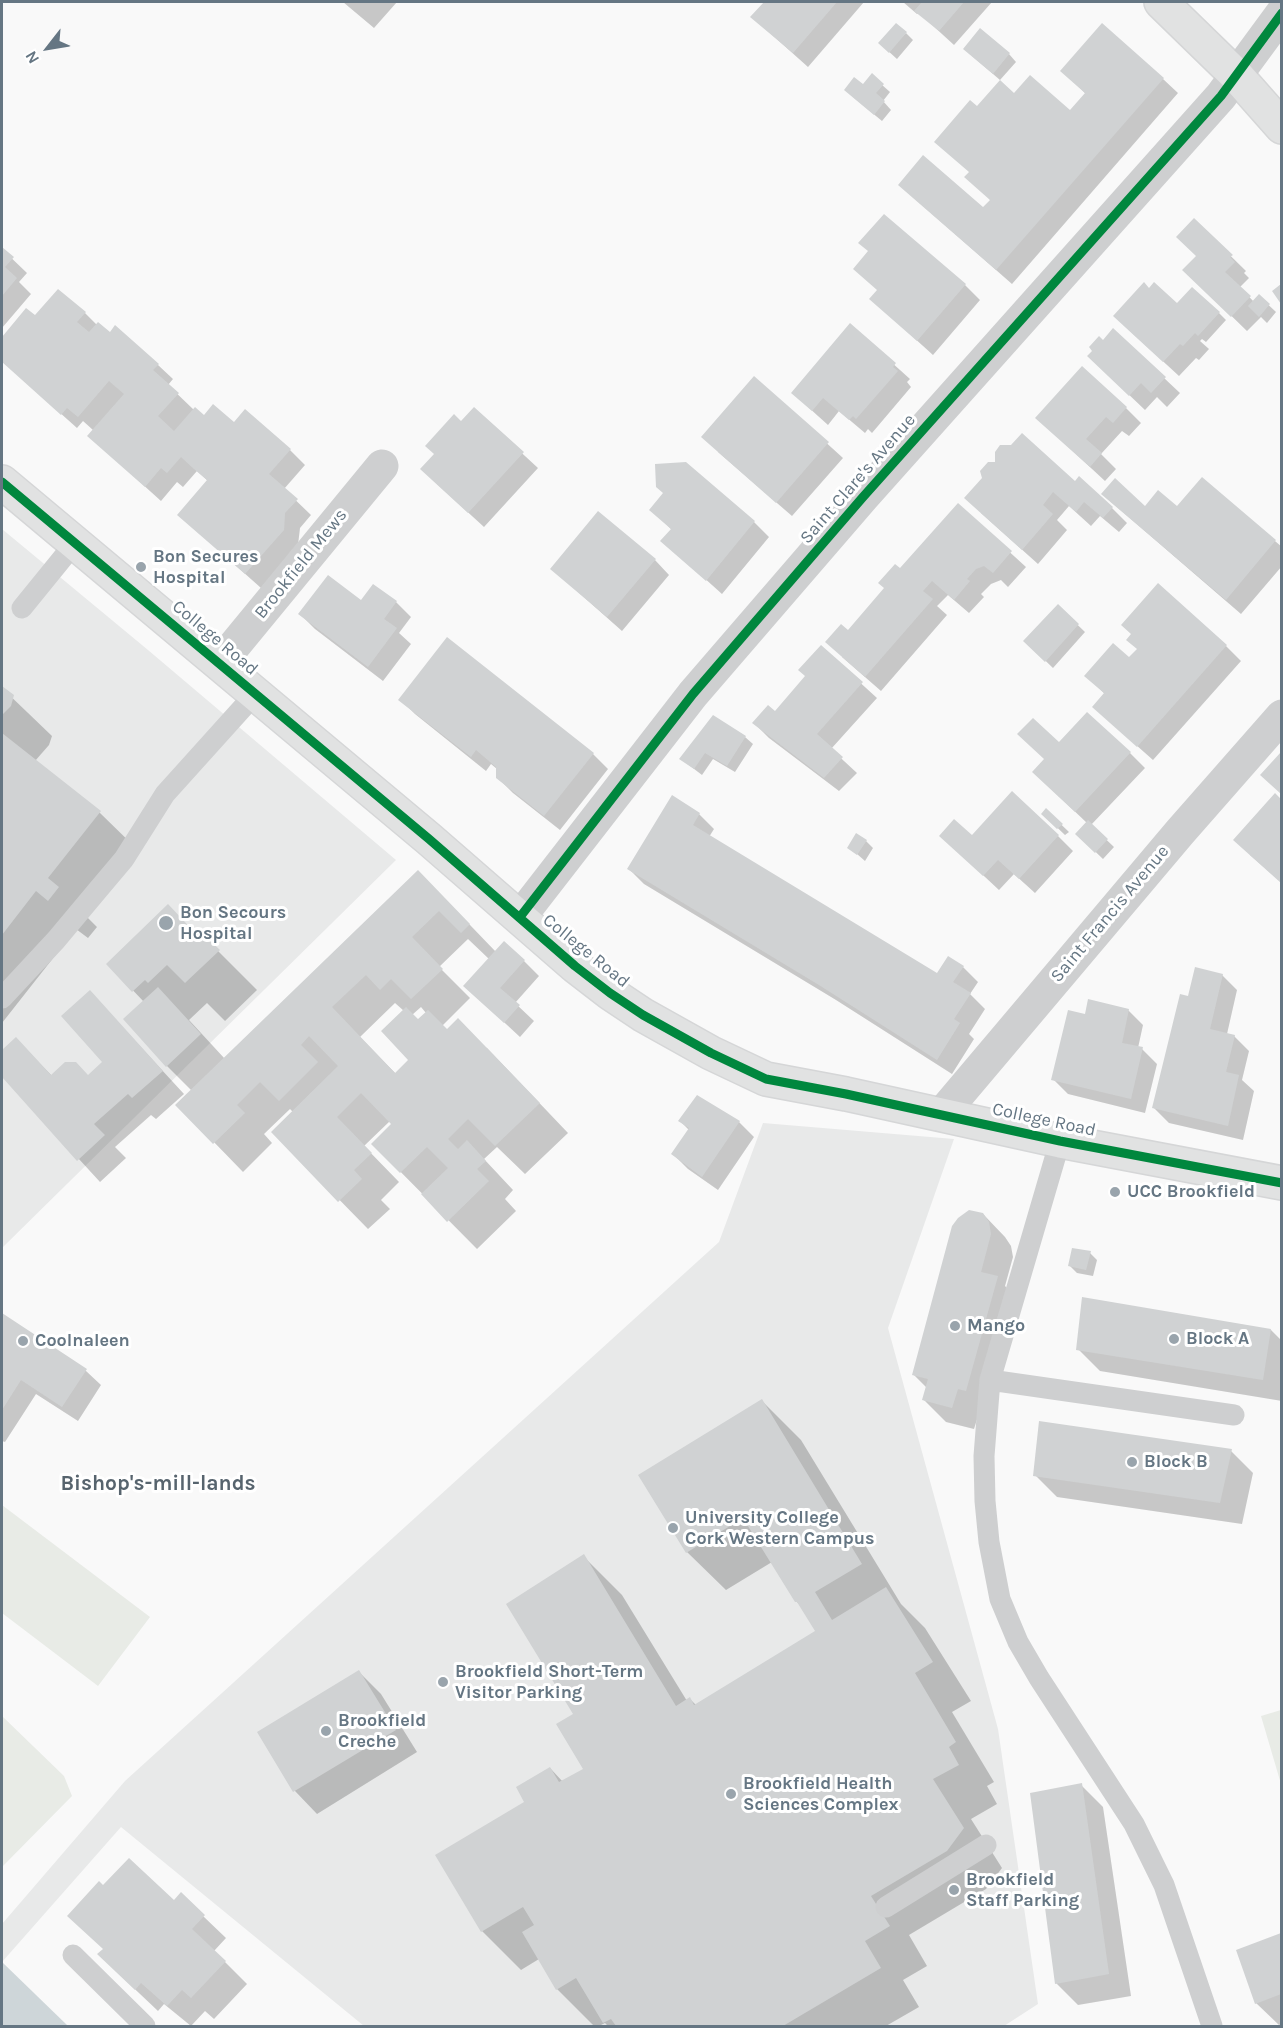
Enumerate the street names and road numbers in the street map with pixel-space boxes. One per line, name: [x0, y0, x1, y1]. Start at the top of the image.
street label: Saint Clare's Avenue: [796, 410, 920, 548]
street label: Brookfield Mews: [250, 505, 352, 623]
street label: College Road: [168, 596, 262, 680]
street label: Saint Francis Avenue: [1046, 841, 1174, 987]
street label: College Road: [538, 909, 634, 993]
street label: College Road: [990, 1098, 1098, 1142]

